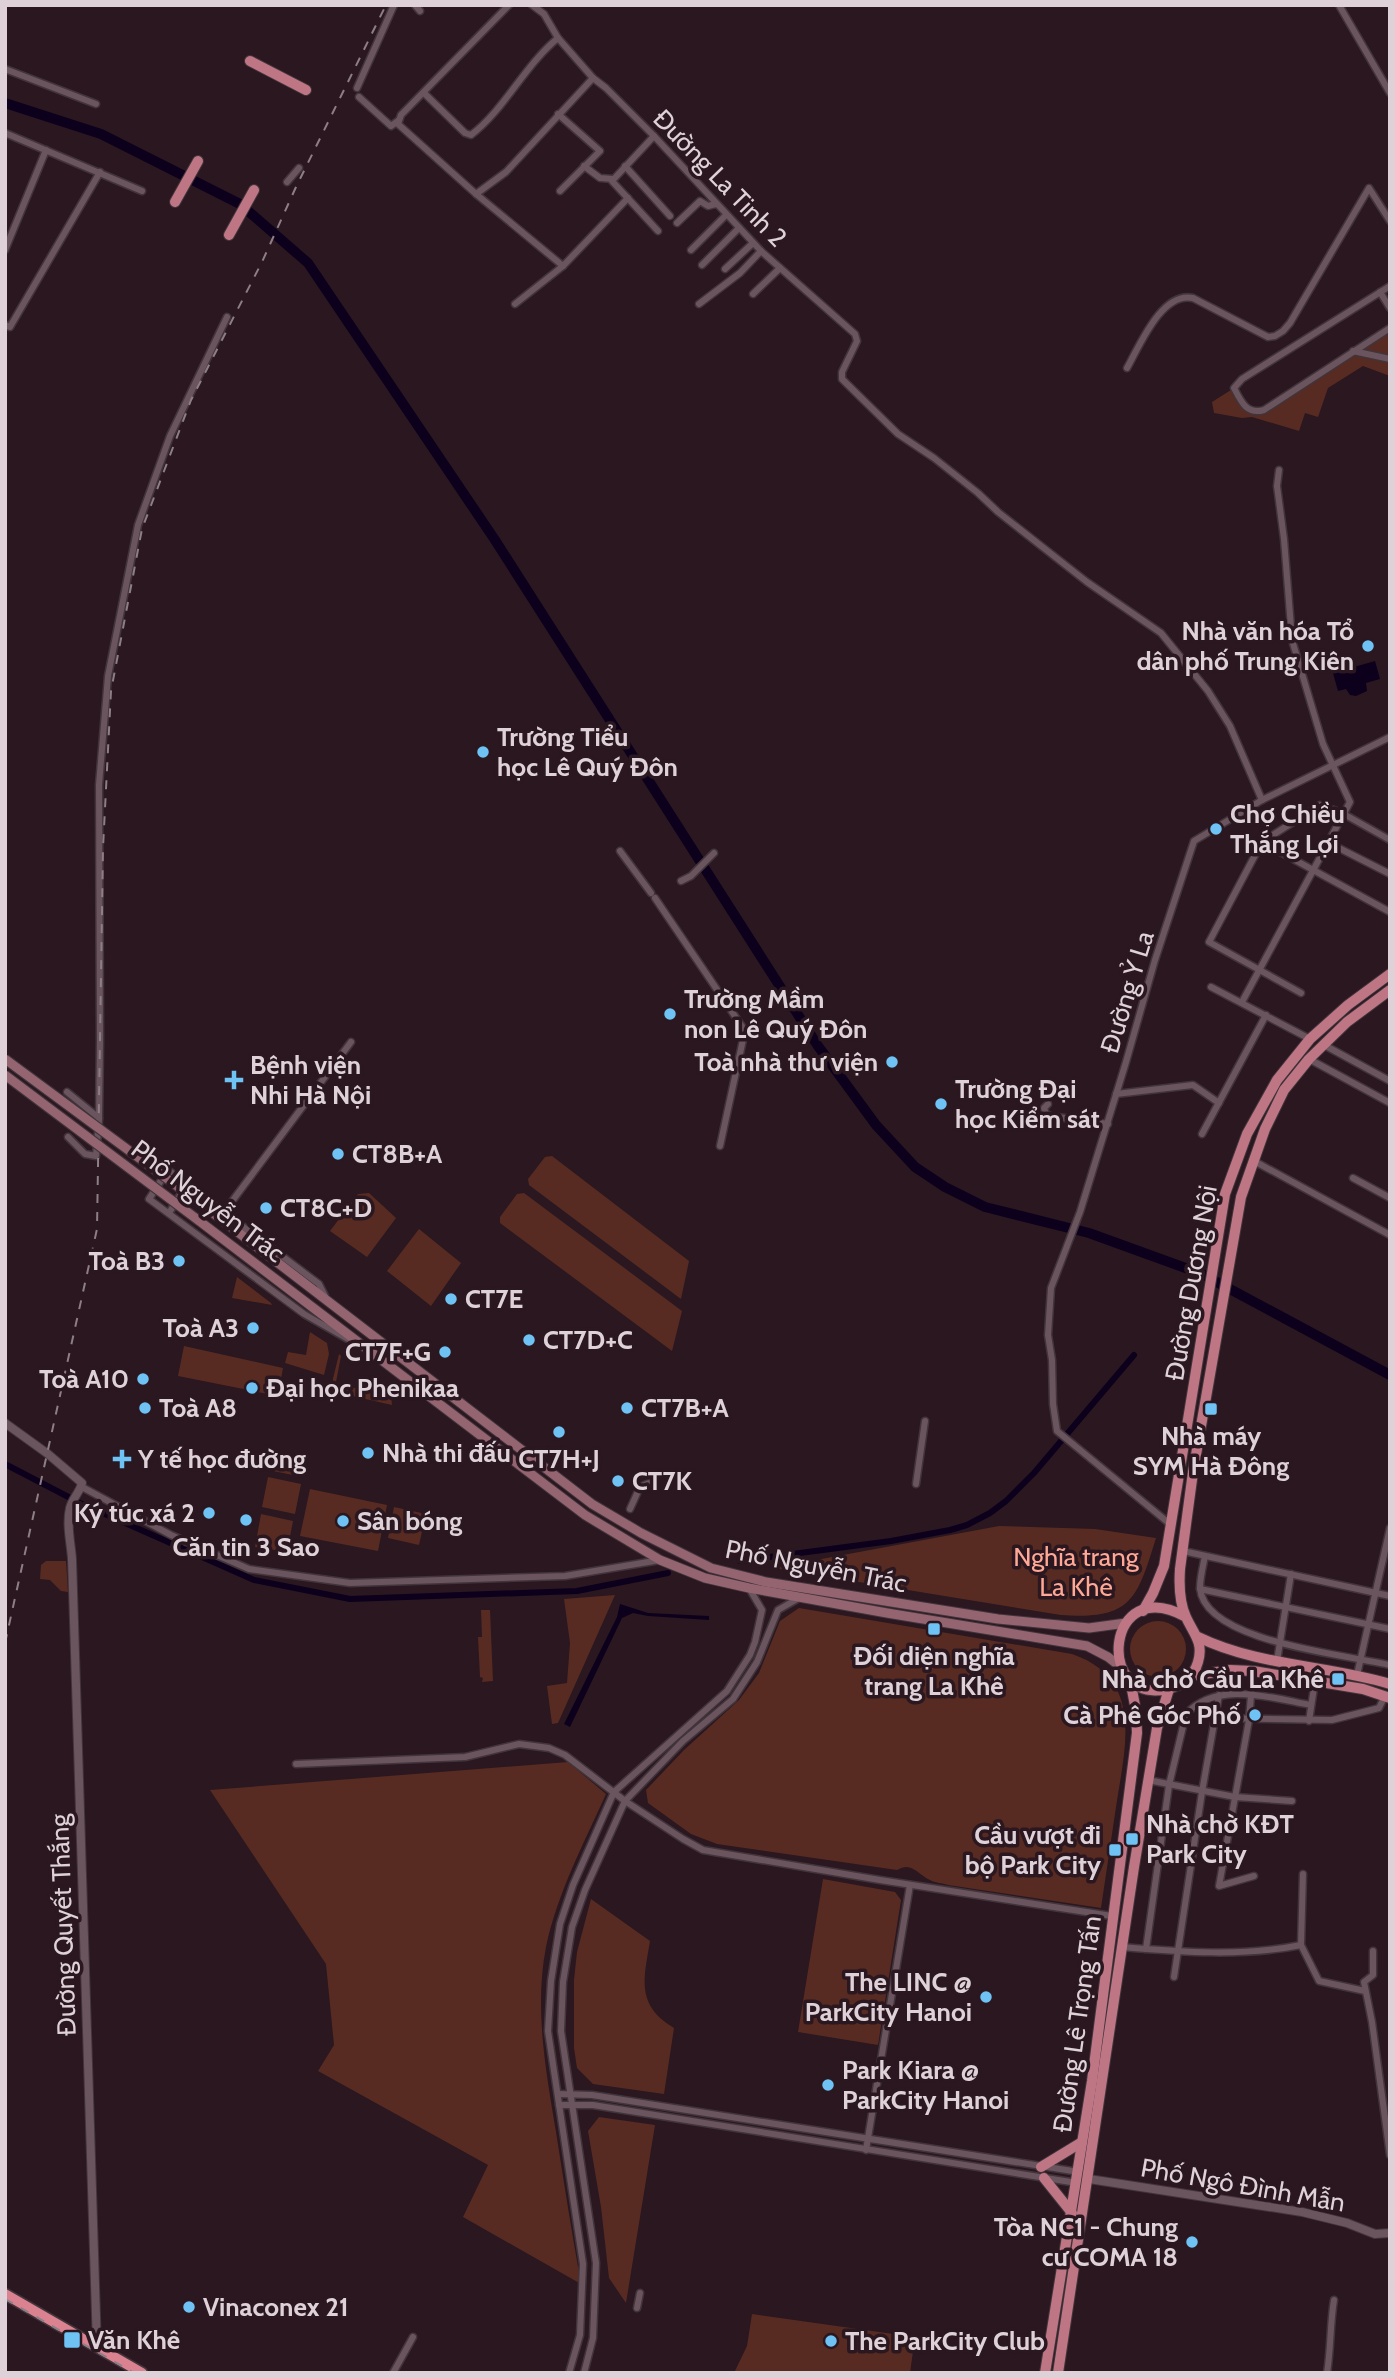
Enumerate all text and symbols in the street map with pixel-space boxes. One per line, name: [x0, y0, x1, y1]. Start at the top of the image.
street label: Đường La Tinh 2: [646, 103, 794, 253]
place label: Nhà văn hóa Tổ dân phố Trung Kiên: [1137, 615, 1354, 677]
marker: Nhà văn hóa Tổ dân phố Trung Kiên: [1360, 638, 1376, 654]
place label: Trường Tiểu học Lê Quý Đôn: [497, 721, 678, 783]
marker: Trường Tiểu học Lê Quý Đôn: [475, 744, 491, 760]
place label: Chợ Chiều Thắng Lợi: [1230, 798, 1345, 860]
marker: Chợ Chiều Thắng Lợi: [1208, 821, 1224, 837]
street label: Đường Ỷ La: [1093, 926, 1161, 1057]
place label: Trường Mầm non Lê Quý Đôn: [684, 983, 867, 1045]
marker: Trường Mầm non Lê Quý Đôn: [662, 1006, 678, 1022]
place label: Toà nhà thư viện: [694, 1046, 878, 1078]
place label: Bệnh viện Nhi Hà Nội: [250, 1049, 371, 1111]
marker: Toà nhà thư viện: [884, 1054, 900, 1070]
marker: Bệnh viện Nhi Hà Nội: [224, 1070, 244, 1090]
place label: Trường Đại học Kiểm sát: [955, 1073, 1100, 1135]
marker: Trường Đại học Kiểm sát: [933, 1096, 949, 1112]
street label: Phố Nguyễn Trác: [125, 1133, 291, 1269]
place label: CT8B+A: [352, 1138, 443, 1170]
marker: CT8B+A: [330, 1146, 346, 1162]
street label: Đường Dương Nội: [1158, 1183, 1224, 1383]
place label: CT8C+D: [280, 1192, 372, 1224]
marker: CT8C+D: [258, 1200, 274, 1216]
place label: Toà B3: [89, 1245, 165, 1277]
marker: Toà B3: [171, 1253, 187, 1269]
place label: CT7E: [465, 1283, 523, 1315]
marker: CT7E: [443, 1291, 459, 1307]
place label: Toà A3: [163, 1312, 239, 1344]
marker: Toà A3: [245, 1320, 261, 1336]
place label: CT7D+C: [543, 1324, 633, 1356]
marker: CT7D+C: [521, 1332, 537, 1348]
place label: CT7F+G: [345, 1336, 431, 1368]
marker: CT7F+G: [437, 1344, 453, 1360]
place label: Toà A10: [39, 1363, 129, 1395]
marker: Toà A10: [135, 1371, 151, 1387]
place label: Đại học Phenikaa: [266, 1372, 459, 1404]
marker: Đại học Phenikaa: [244, 1380, 260, 1396]
place label: Toà A8: [159, 1392, 237, 1424]
place label: CT7B+A: [641, 1392, 729, 1424]
marker: Toà A8: [137, 1400, 153, 1416]
marker: CT7B+A: [619, 1400, 635, 1416]
marker: Nhà máy SYM Hà Đông: [1203, 1401, 1219, 1417]
place label: Nhà máy SYM Hà Đông: [1133, 1420, 1289, 1482]
marker: CT7H+J: [551, 1424, 567, 1440]
place label: Nhà thi đấu: [382, 1437, 511, 1469]
place label: Y tế học đường: [137, 1443, 306, 1475]
place label: CT7H+J: [518, 1443, 600, 1475]
marker: Nhà thi đấu: [360, 1445, 376, 1461]
marker: Y tế học đường: [112, 1449, 132, 1469]
place label: CT7K: [632, 1465, 692, 1497]
marker: CT7K: [610, 1473, 626, 1489]
place label: Ký túc xá 2: [74, 1497, 195, 1529]
marker: Ký túc xá 2: [201, 1505, 217, 1521]
place label: Sân bóng: [357, 1505, 462, 1537]
marker: Căn tin 3 Sao: [238, 1512, 254, 1528]
marker: Sân bóng: [335, 1513, 351, 1529]
place label: Căn tin 3 Sao: [172, 1531, 320, 1563]
street label: Phố Nguyễn Trác: [723, 1533, 910, 1599]
park label: Nghĩa trang La Khê: [1013, 1541, 1140, 1603]
marker: Đối diện nghĩa trang La Khê: [926, 1621, 942, 1637]
place label: Đối diện nghĩa trang La Khê: [853, 1640, 1015, 1702]
place label: Nhà chờ Cầu La Khê: [1101, 1663, 1324, 1695]
marker: Nhà chờ Cầu La Khê: [1330, 1671, 1346, 1687]
place label: Cà Phê Góc Phố: [1063, 1699, 1241, 1731]
marker: Cà Phê Góc Phố: [1247, 1707, 1263, 1723]
place label: Nhà chờ KĐT Park City: [1146, 1808, 1294, 1870]
street label: Đường Quyết Thắng: [43, 1812, 83, 2037]
place label: Cầu vượt đi bộ Park City: [965, 1819, 1101, 1881]
marker: Nhà chờ KĐT Park City: [1124, 1831, 1140, 1847]
marker: Cầu vượt đi bộ Park City: [1107, 1842, 1123, 1858]
street label: Đường Lê Trọng Tấn: [1046, 1914, 1108, 2134]
place label: The LINC @ ParkCity Hanoi: [805, 1966, 972, 2028]
marker: The LINC @ ParkCity Hanoi: [978, 1989, 994, 2005]
place label: Park Kiara @ ParkCity Hanoi: [842, 2054, 1009, 2116]
marker: Park Kiara @ ParkCity Hanoi: [820, 2077, 836, 2093]
street label: Phố Ngô Đình Mẫn: [1138, 2151, 1348, 2219]
place label: Tòa NC1 - Chung cư COMA 18: [994, 2211, 1178, 2273]
marker: Tòa NC1 - Chung cư COMA 18: [1184, 2234, 1200, 2250]
place label: Vinaconex 21: [203, 2291, 349, 2323]
marker: Vinaconex 21: [181, 2299, 197, 2315]
place label: Văn Khê: [88, 2324, 180, 2356]
place label: The ParkCity Club: [845, 2325, 1045, 2357]
marker: Văn Khê: [62, 2330, 82, 2350]
marker: The ParkCity Club: [823, 2333, 839, 2349]

